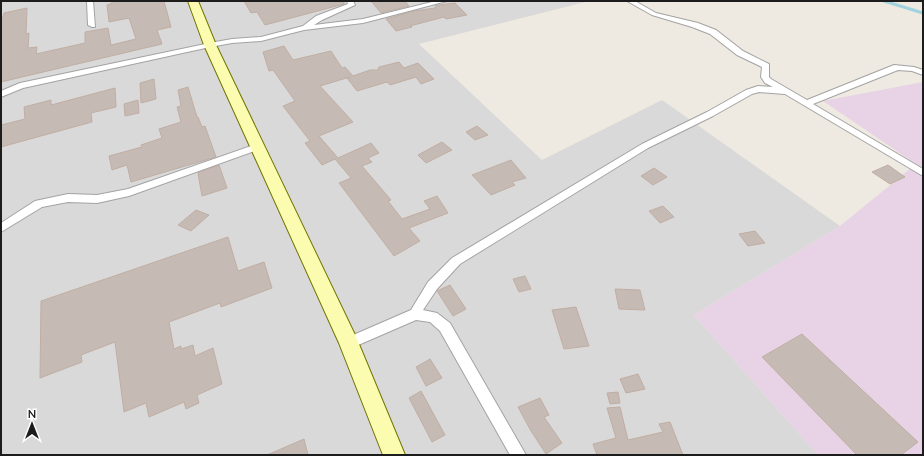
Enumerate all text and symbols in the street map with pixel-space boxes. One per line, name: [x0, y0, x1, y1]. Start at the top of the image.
north arrow: [12, 404, 52, 444]
text: N: [28, 407, 36, 420]

